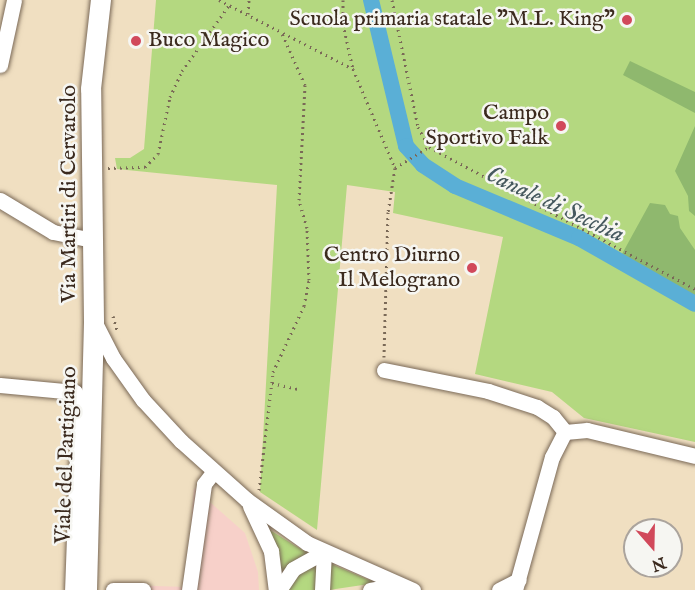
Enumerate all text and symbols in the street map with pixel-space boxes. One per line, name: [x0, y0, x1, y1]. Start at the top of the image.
place label: Scuola primaria statale "M.L. King": [289, 7, 615, 33]
marker: Scuola primaria statale "M.L. King": [620, 13, 634, 27]
place label: Buco Magico: [148, 28, 269, 54]
marker: Buco Magico: [129, 34, 143, 48]
street label: Via Martiri di Cervarolo: [57, 85, 83, 303]
place label: Campo Sportivo Falk: [425, 100, 549, 152]
marker: Campo Sportivo Falk: [554, 119, 568, 133]
water label: Canale di Secchia: [481, 160, 629, 250]
place label: Centro Diurno Il Melograno: [324, 242, 460, 294]
marker: Centro Diurno Il Melograno: [465, 261, 479, 275]
street label: Viale del Partigiano: [51, 366, 83, 544]
north arrow: [623, 518, 683, 578]
text: N: [649, 551, 668, 575]

